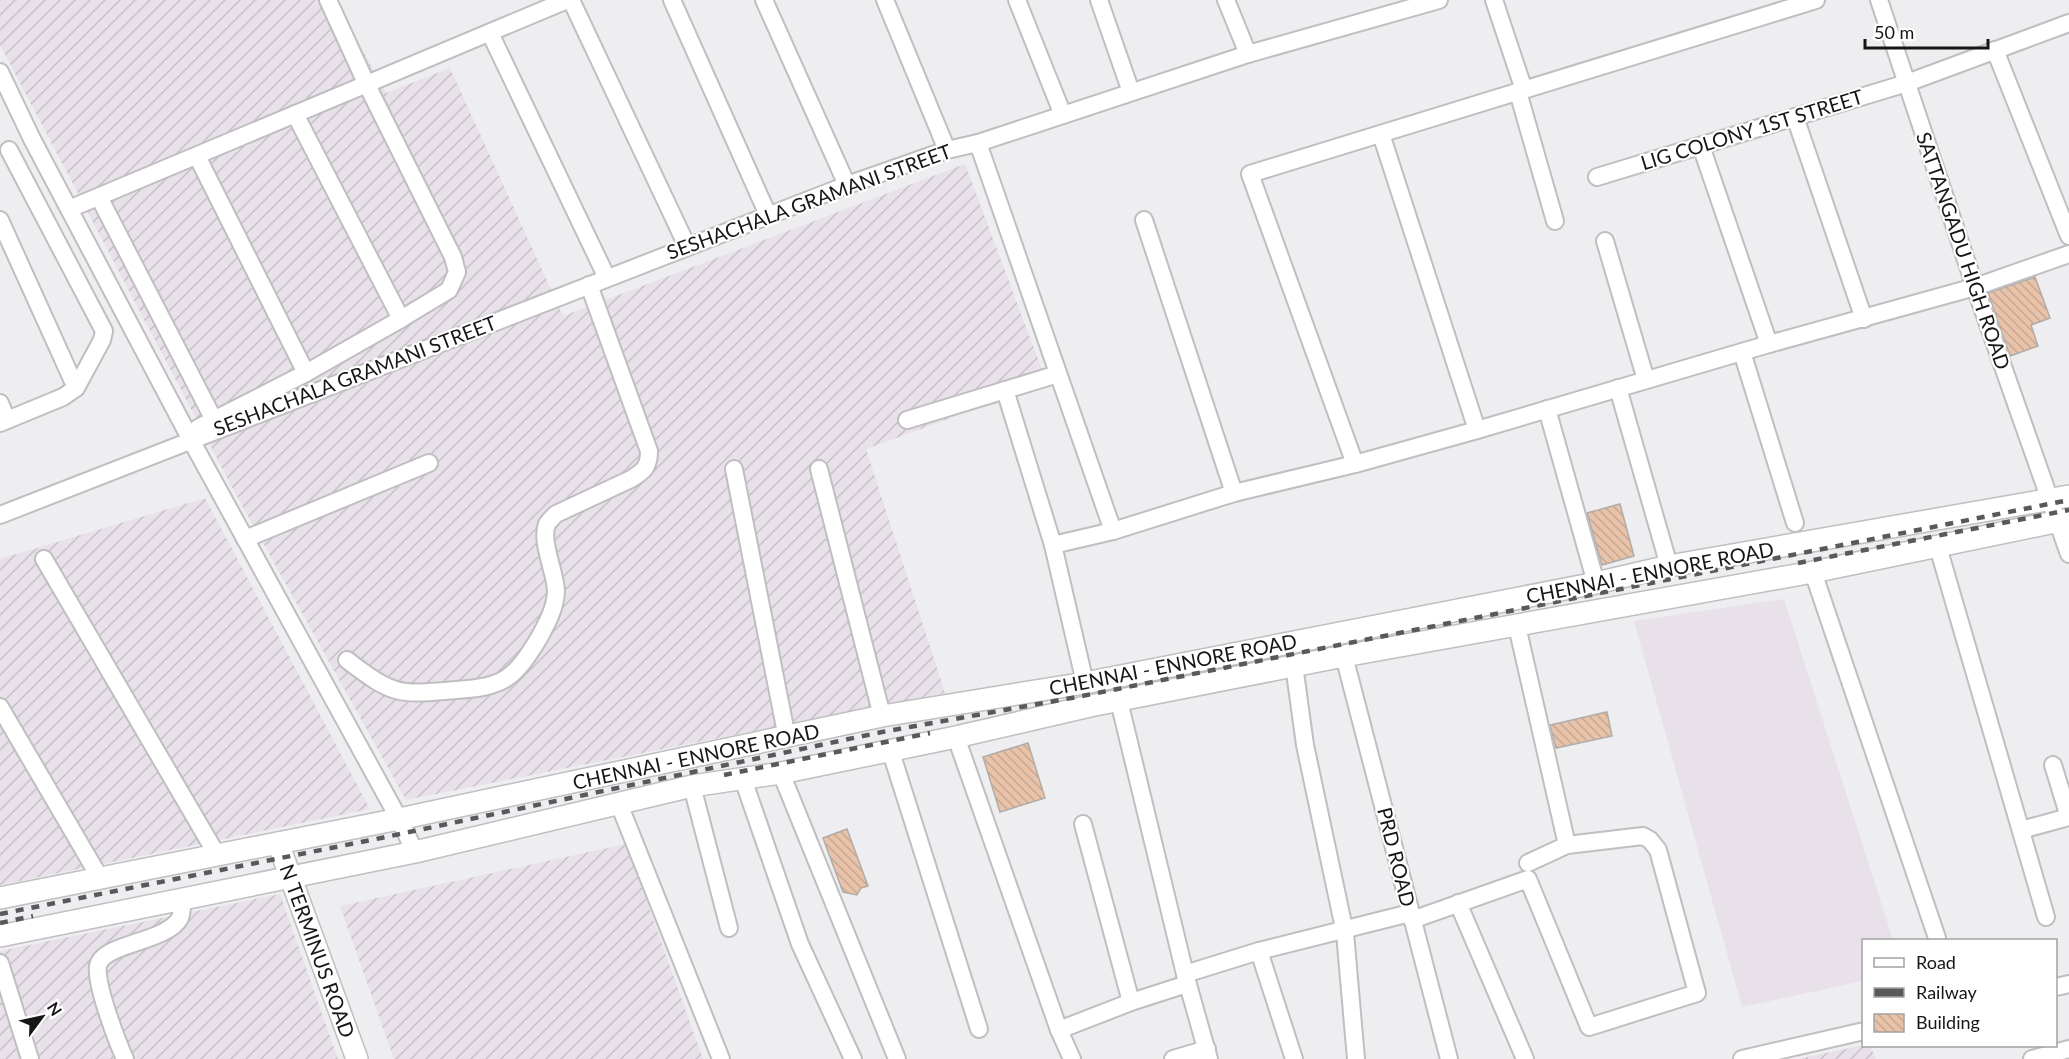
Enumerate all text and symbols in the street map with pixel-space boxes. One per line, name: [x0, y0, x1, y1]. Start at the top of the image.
scale bar: [1865, 12, 1988, 50]
text: 50 m: [1874, 21, 1914, 43]
street label: LIG COLONY 1ST STREET: [1638, 84, 1866, 174]
street label: SATTANGADU HIGH ROAD: [1912, 129, 2016, 373]
street label: SESHACHALA GRAMANI STREET: [663, 138, 954, 264]
street label: SESHACHALA GRAMANI STREET: [210, 310, 500, 440]
street label: CHENNAI - ENNORE ROAD: [1524, 536, 1776, 608]
street label: CHENNAI - ENNORE ROAD: [1047, 628, 1299, 700]
street label: CHENNAI - ENNORE ROAD: [570, 718, 821, 794]
street label: PRD ROAD: [1373, 805, 1421, 909]
street label: N TERMINUS ROAD: [275, 861, 360, 1041]
legend: [1862, 939, 2057, 1047]
text: Road: [1916, 951, 1956, 973]
text: Railway: [1916, 981, 1977, 1003]
north arrow: [12, 987, 72, 1047]
text: N: [44, 998, 66, 1019]
text: Building: [1916, 1011, 1980, 1033]

